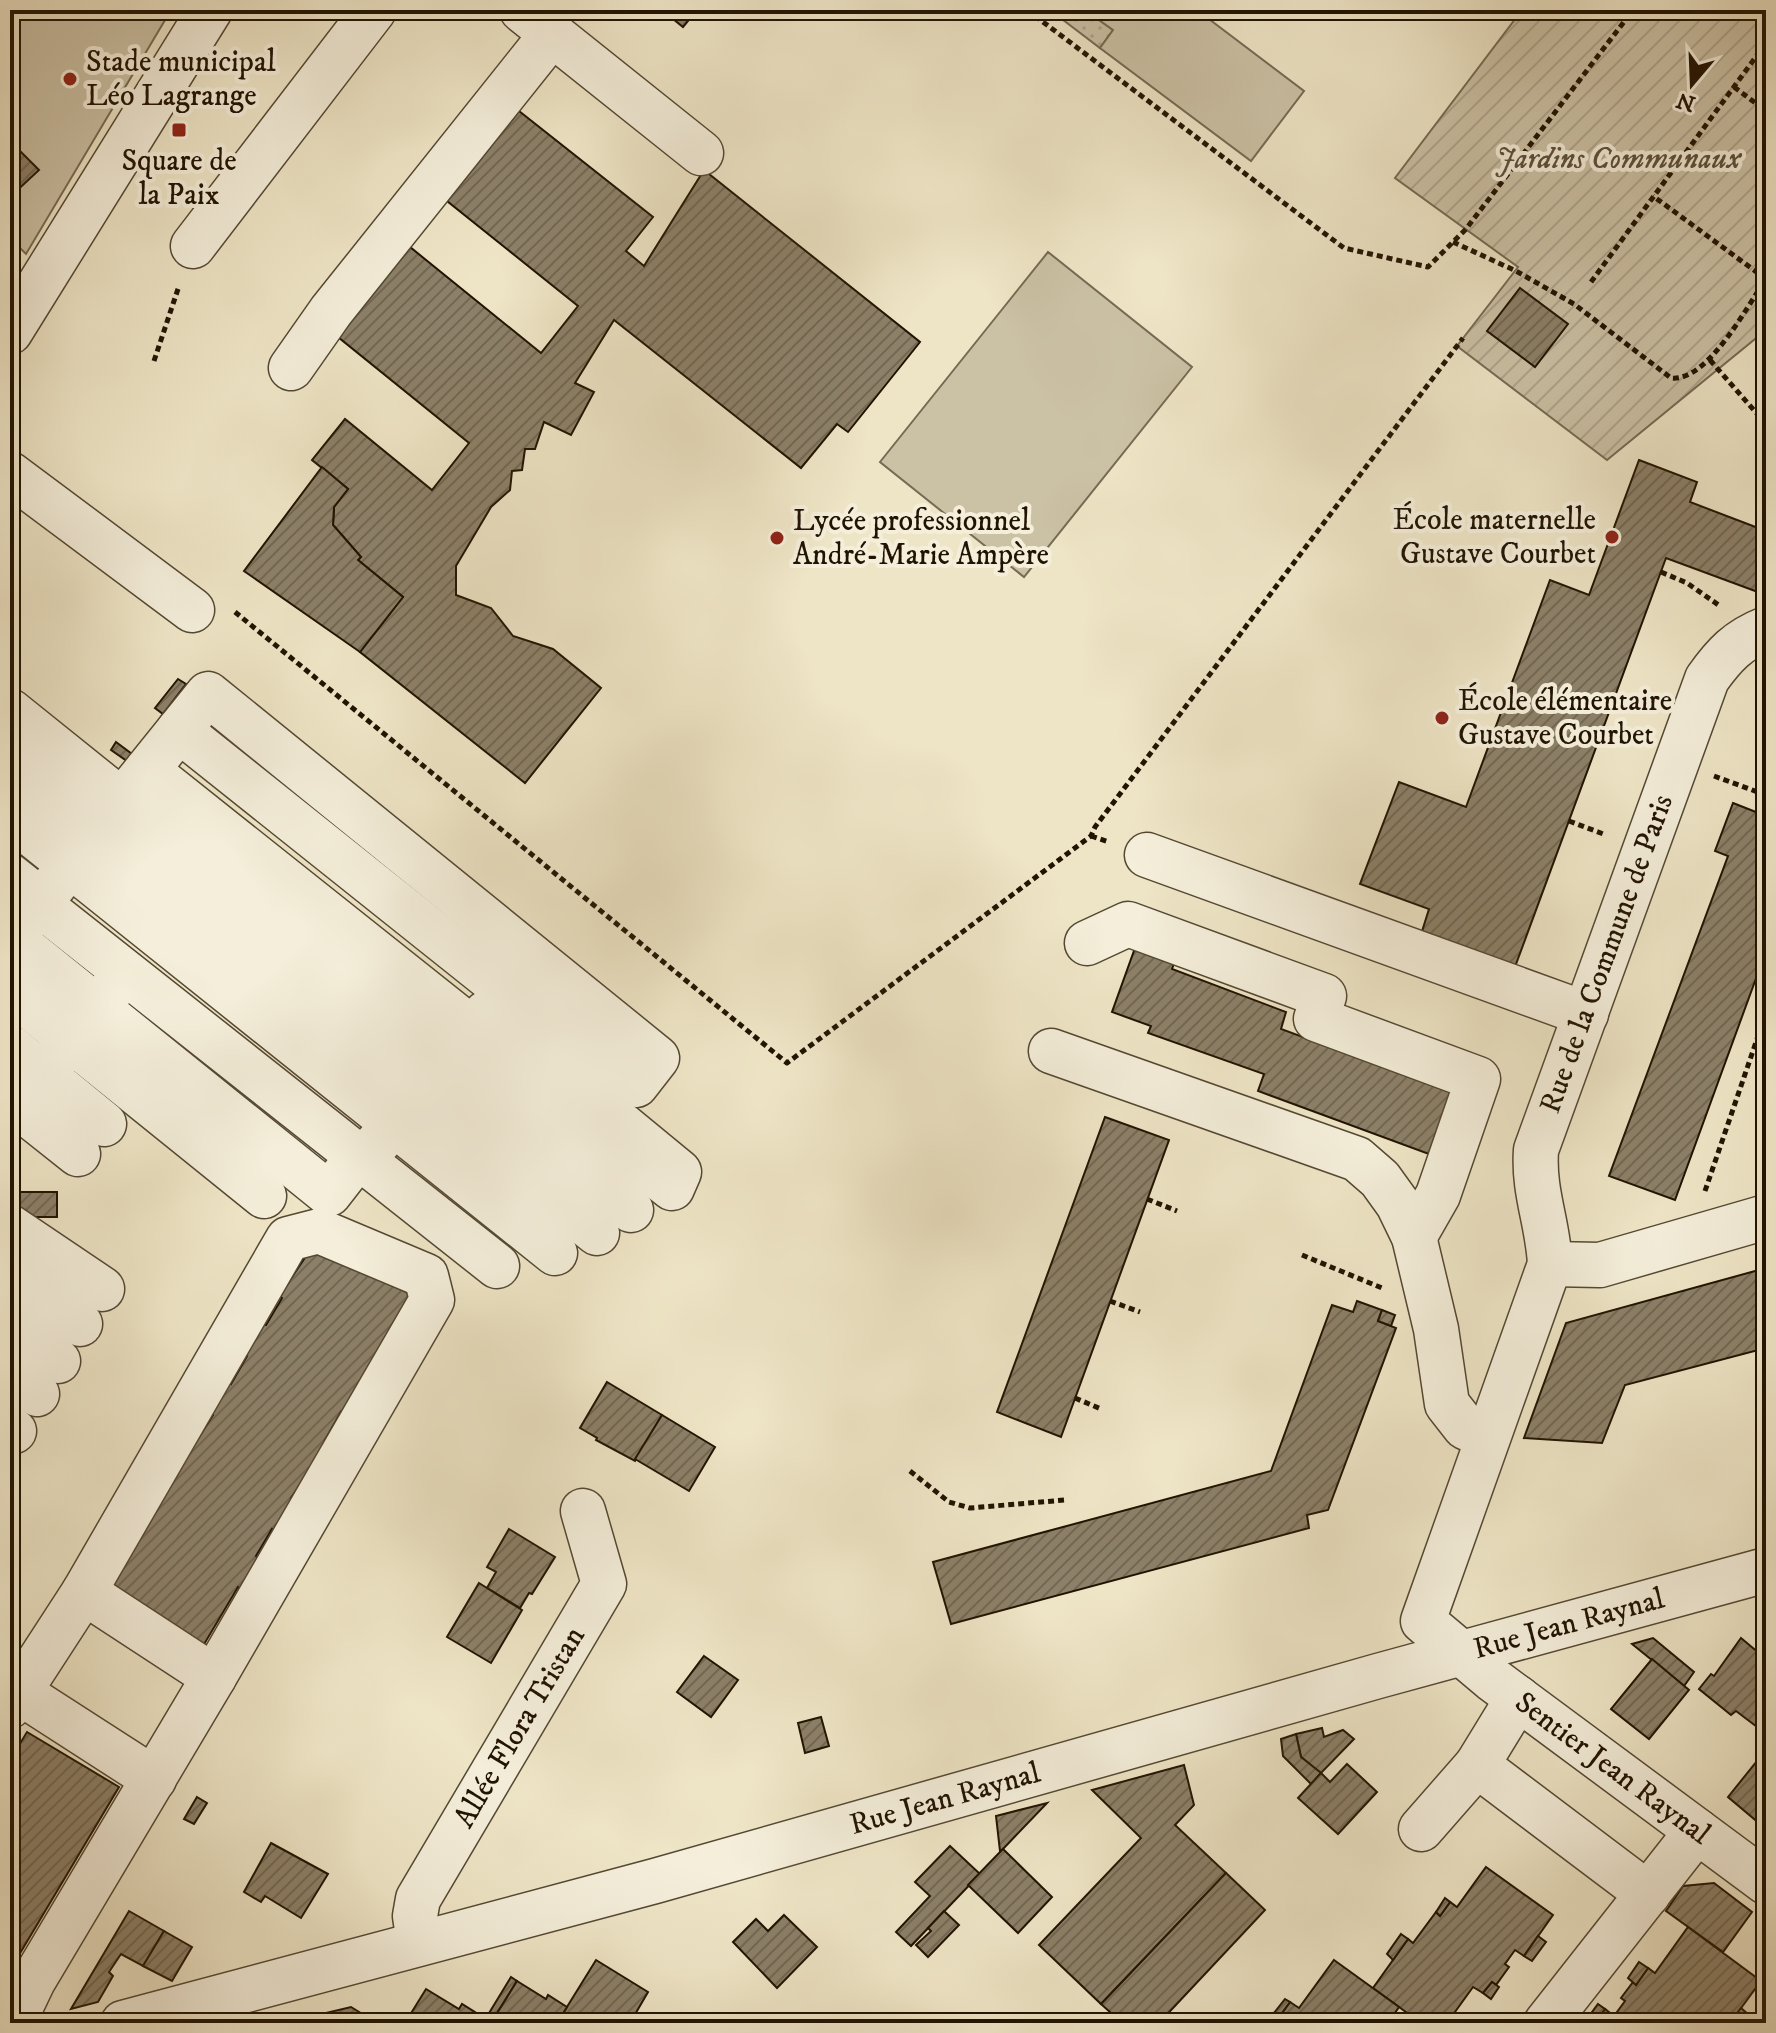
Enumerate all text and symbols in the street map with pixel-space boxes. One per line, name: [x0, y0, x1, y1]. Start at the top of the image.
place label: Stade municipal Léo Lagrange: [86, 44, 276, 115]
north arrow: [1652, 44, 1732, 124]
marker: Stade municipal Léo Lagrange: [61, 70, 79, 88]
text: N: [1673, 86, 1699, 117]
marker: Square de la Paix: [170, 121, 188, 139]
park label: Jardins Communaux: [1495, 141, 1743, 178]
place label: Square de la Paix: [121, 143, 237, 214]
place label: École maternelle Gustave Courbet: [1393, 501, 1596, 573]
place label: Lycée professionnel André-Marie Ampère: [793, 503, 1049, 574]
marker: École maternelle Gustave Courbet: [1603, 528, 1621, 546]
marker: Lycée professionnel André-Marie Ampère: [768, 529, 786, 547]
place label: École élémentaire Gustave Courbet: [1458, 682, 1672, 754]
marker: École élémentaire Gustave Courbet: [1433, 709, 1451, 727]
street label: Rue de la Commune de Paris: [1532, 790, 1682, 1118]
street label: Rue Jean Raynal: [1469, 1580, 1668, 1668]
street label: Allée Flora Tristan: [446, 1620, 593, 1834]
street label: Sentier Jean Raynal: [1508, 1684, 1718, 1853]
street label: Rue Jean Raynal: [845, 1754, 1044, 1843]

